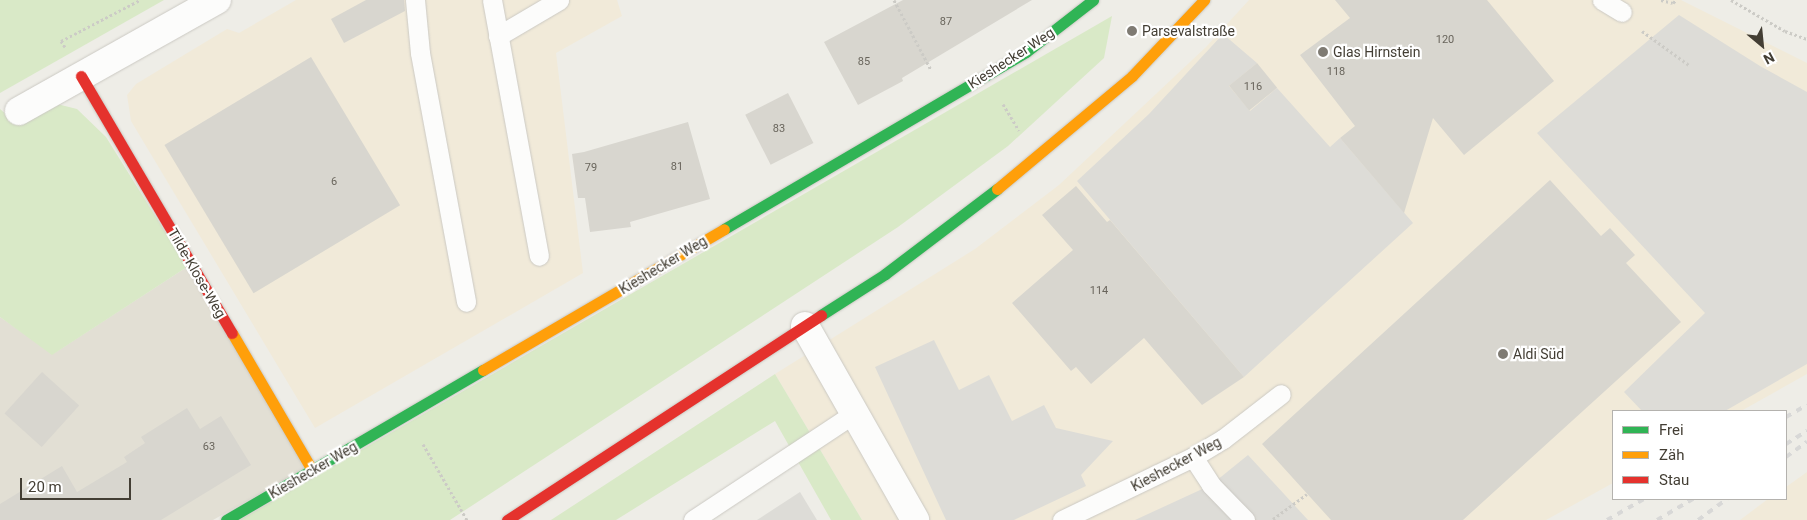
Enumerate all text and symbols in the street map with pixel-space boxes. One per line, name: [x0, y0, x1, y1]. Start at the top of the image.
house number: 87: [940, 15, 952, 29]
north arrow: [1737, 20, 1787, 70]
place label: Parsevalstraße: [1142, 23, 1235, 39]
street label: Kieshecker Weg: [965, 24, 1057, 92]
marker: Parsevalstraße: [1126, 25, 1138, 37]
house number: 120: [1436, 33, 1454, 47]
place label: Glas Hirnstein: [1333, 44, 1420, 60]
marker: Glas Hirnstein: [1317, 46, 1329, 58]
text: N: [1761, 49, 1777, 68]
house number: 85: [858, 55, 870, 69]
house number: 118: [1327, 65, 1345, 79]
house number: 116: [1244, 80, 1262, 94]
house number: 83: [773, 122, 785, 136]
house number: 81: [671, 160, 683, 174]
house number: 79: [585, 161, 597, 175]
house number: 6: [331, 175, 337, 189]
street label: Tilde-Klose-Weg: [165, 225, 229, 321]
street label: Kieshecker Weg: [616, 232, 710, 298]
house number: 114: [1090, 284, 1108, 298]
place label: Aldi Süd: [1513, 346, 1564, 362]
marker: Aldi Süd: [1497, 348, 1509, 360]
legend: [1612, 410, 1787, 500]
text: Frei: [1659, 421, 1684, 439]
street label: Kieshecker Weg: [1128, 433, 1224, 495]
street label: Kieshecker Weg: [266, 438, 360, 502]
house number: 63: [203, 440, 215, 454]
text: Zäh: [1659, 446, 1684, 464]
scale bar: [22, 468, 134, 500]
text: Stau: [1659, 471, 1689, 489]
text: 20 m: [28, 478, 62, 496]

